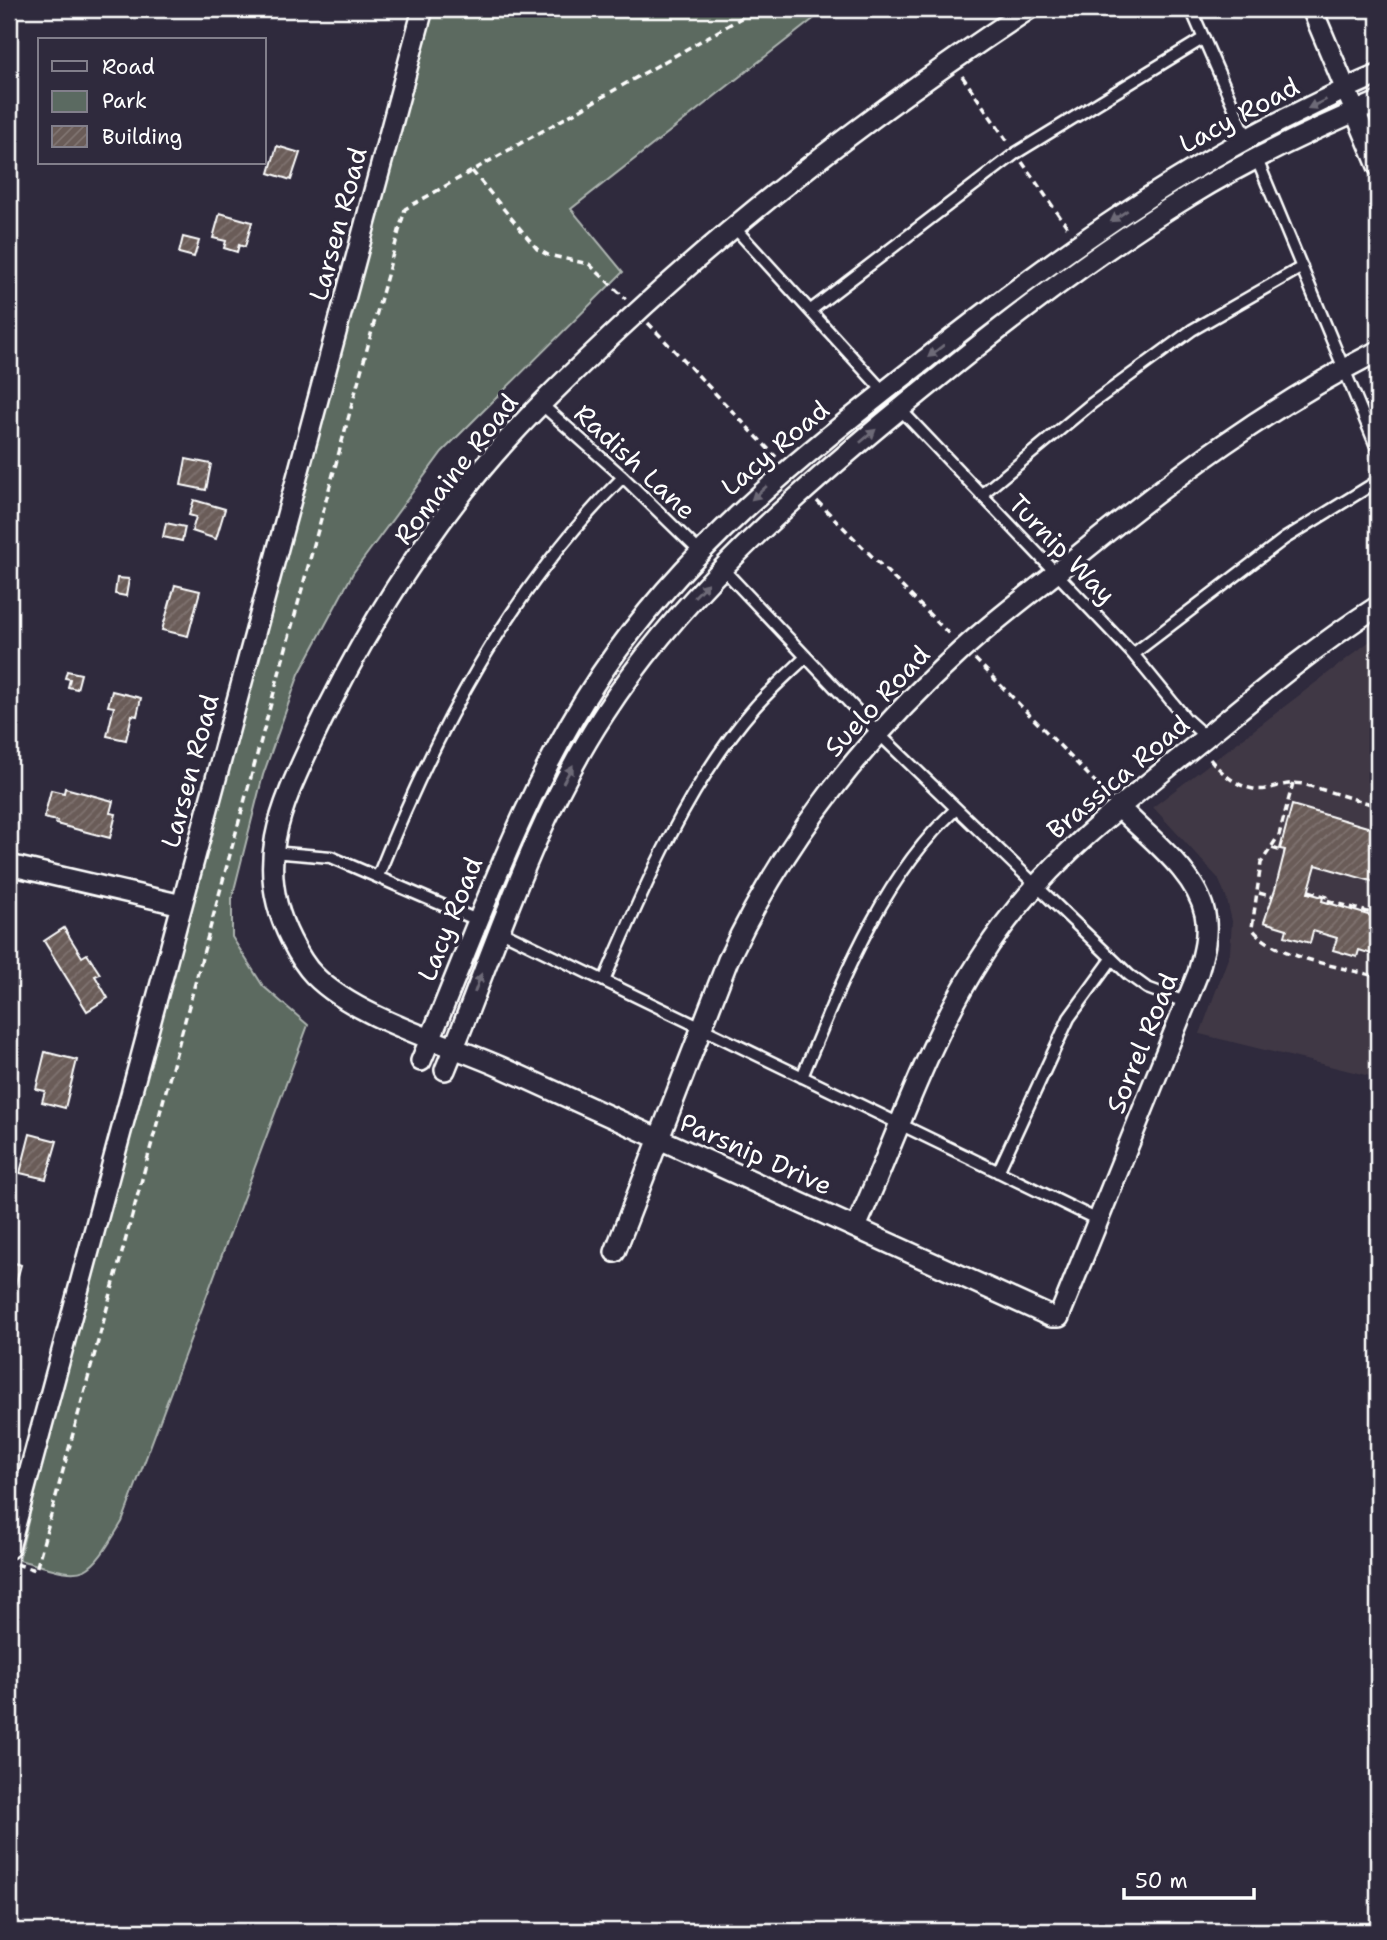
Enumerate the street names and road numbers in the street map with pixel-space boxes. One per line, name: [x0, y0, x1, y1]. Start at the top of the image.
street label: Lacy Road: [1172, 68, 1305, 161]
street label: Larsen Road: [300, 143, 375, 305]
street label: Romaine Road: [385, 386, 526, 552]
street label: Lacy Road: [713, 392, 836, 503]
street label: Radish Lane: [567, 396, 704, 527]
street label: Turnip Way: [1001, 486, 1124, 611]
street label: Suelo Road: [816, 637, 937, 764]
street label: Larsen Road: [152, 690, 227, 852]
street label: Brassica Road: [1039, 707, 1196, 847]
street label: Lacy Road: [409, 851, 490, 986]
street label: Sorrel Road: [1098, 967, 1186, 1118]
street label: Parsnip Drive: [674, 1104, 838, 1203]

